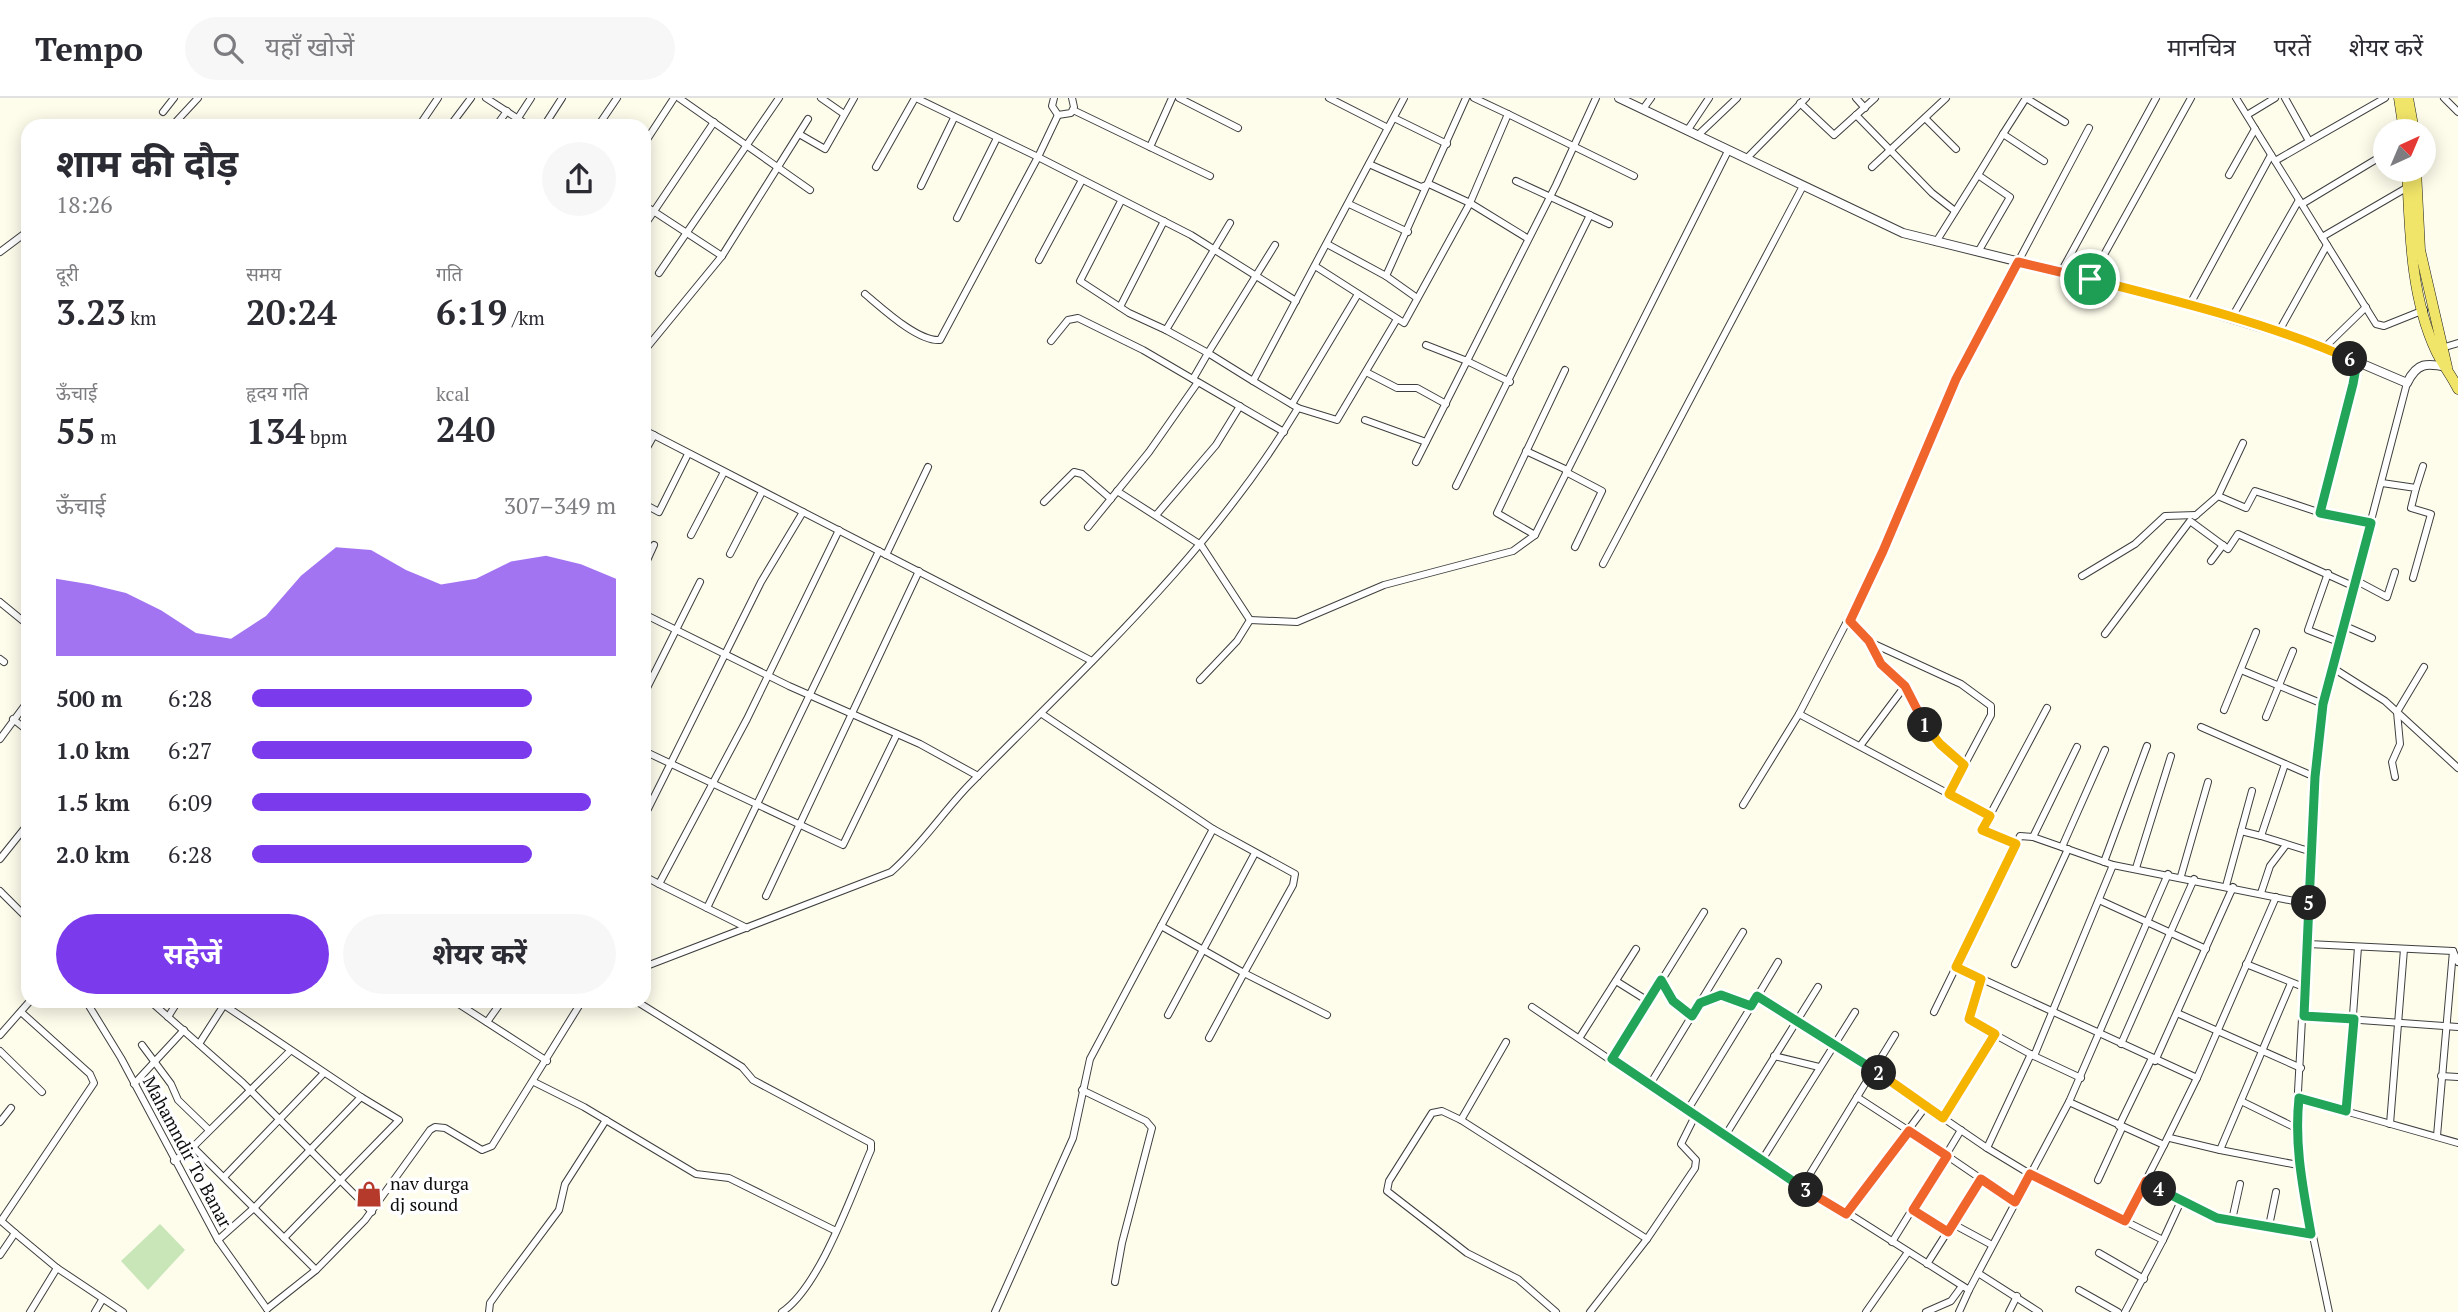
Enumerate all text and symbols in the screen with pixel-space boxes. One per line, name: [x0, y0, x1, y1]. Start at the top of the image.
search box: [185, 17, 675, 80]
text: Tempo: [35, 27, 143, 70]
icon: search: [209, 29, 247, 67]
text: यहाँ खोजें: [265, 29, 354, 63]
text: मानचित्र: [2167, 31, 2236, 63]
text: परतें: [2274, 31, 2311, 63]
text: शेयर करें: [2349, 31, 2423, 63]
north arrow: [2373, 119, 2436, 182]
map controls: [2373, 119, 2436, 182]
text: शाम की दौड़: [56, 138, 238, 188]
button: share: [542, 142, 616, 216]
text: 18:26: [56, 189, 113, 220]
pin: [2060, 249, 2120, 309]
icon: arrive: [2071, 260, 2109, 298]
text: दूरी: [56, 261, 79, 286]
text: समय: [246, 261, 281, 286]
text: गति: [436, 261, 462, 286]
text: 3.23: [56, 289, 126, 335]
text: 20:24: [246, 289, 337, 335]
text: 6:19: [436, 289, 507, 335]
text: km: [126, 305, 157, 330]
text: /km: [507, 305, 545, 330]
pin: 6: [2332, 342, 2368, 376]
text: 6: [2344, 346, 2355, 371]
text: ऊँचाई: [56, 380, 97, 405]
text: हृदय गति: [246, 380, 309, 405]
text: kcal: [436, 381, 470, 406]
text: 240: [436, 406, 495, 452]
text: 55: [56, 408, 96, 454]
text: 134: [246, 408, 305, 454]
text: m: [96, 424, 117, 449]
text: bpm: [305, 424, 347, 449]
text: ऊँचाई: [56, 490, 106, 521]
text: 307–349 m: [504, 490, 616, 521]
text: 500 m: [56, 683, 122, 714]
text: 6:28: [168, 683, 212, 714]
pin: 1: [1908, 708, 1942, 742]
text: 1: [1919, 712, 1930, 737]
text: 1.0 km: [56, 735, 130, 766]
text: 6:27: [168, 735, 212, 766]
text: 1.5 km: [56, 787, 130, 818]
text: 6:09: [168, 787, 212, 818]
text: 2.0 km: [56, 839, 130, 870]
text: 6:28: [168, 839, 212, 870]
pin: 5: [2292, 886, 2326, 920]
text: 5: [2303, 890, 2314, 915]
button: सहेजें: [56, 914, 329, 994]
button: शेयर करें: [343, 914, 616, 994]
pin: 2: [1862, 1056, 1896, 1090]
text: 2: [1873, 1060, 1884, 1085]
street label: Mahamndir To Banar: [138, 1072, 238, 1232]
place label: nav durga dj sound: [390, 1171, 469, 1216]
pin: 3: [1788, 1172, 1824, 1208]
pin: 4: [2142, 1172, 2176, 1206]
text: 4: [2153, 1176, 2164, 1201]
text: 3: [1800, 1177, 1811, 1202]
shop icon: nav durga dj sound: [354, 1179, 384, 1209]

